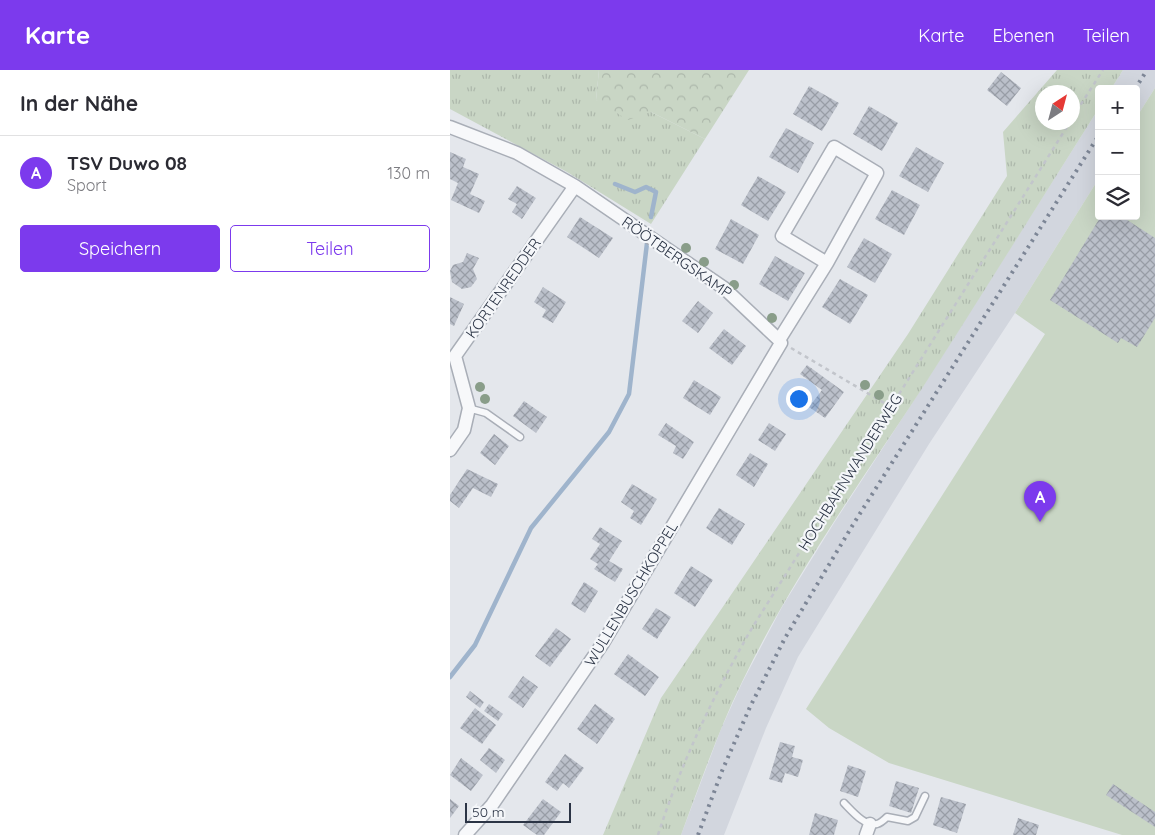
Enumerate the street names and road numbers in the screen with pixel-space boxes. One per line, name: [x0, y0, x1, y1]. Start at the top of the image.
street label: RÖÖTBERGSKAMP: [618, 212, 736, 302]
street label: KORTENREDDER: [461, 234, 545, 342]
street label: HOCHBAHNWANDERWEG: [794, 390, 906, 554]
street label: WULLENBUSCHKOPPEL: [580, 518, 682, 670]

